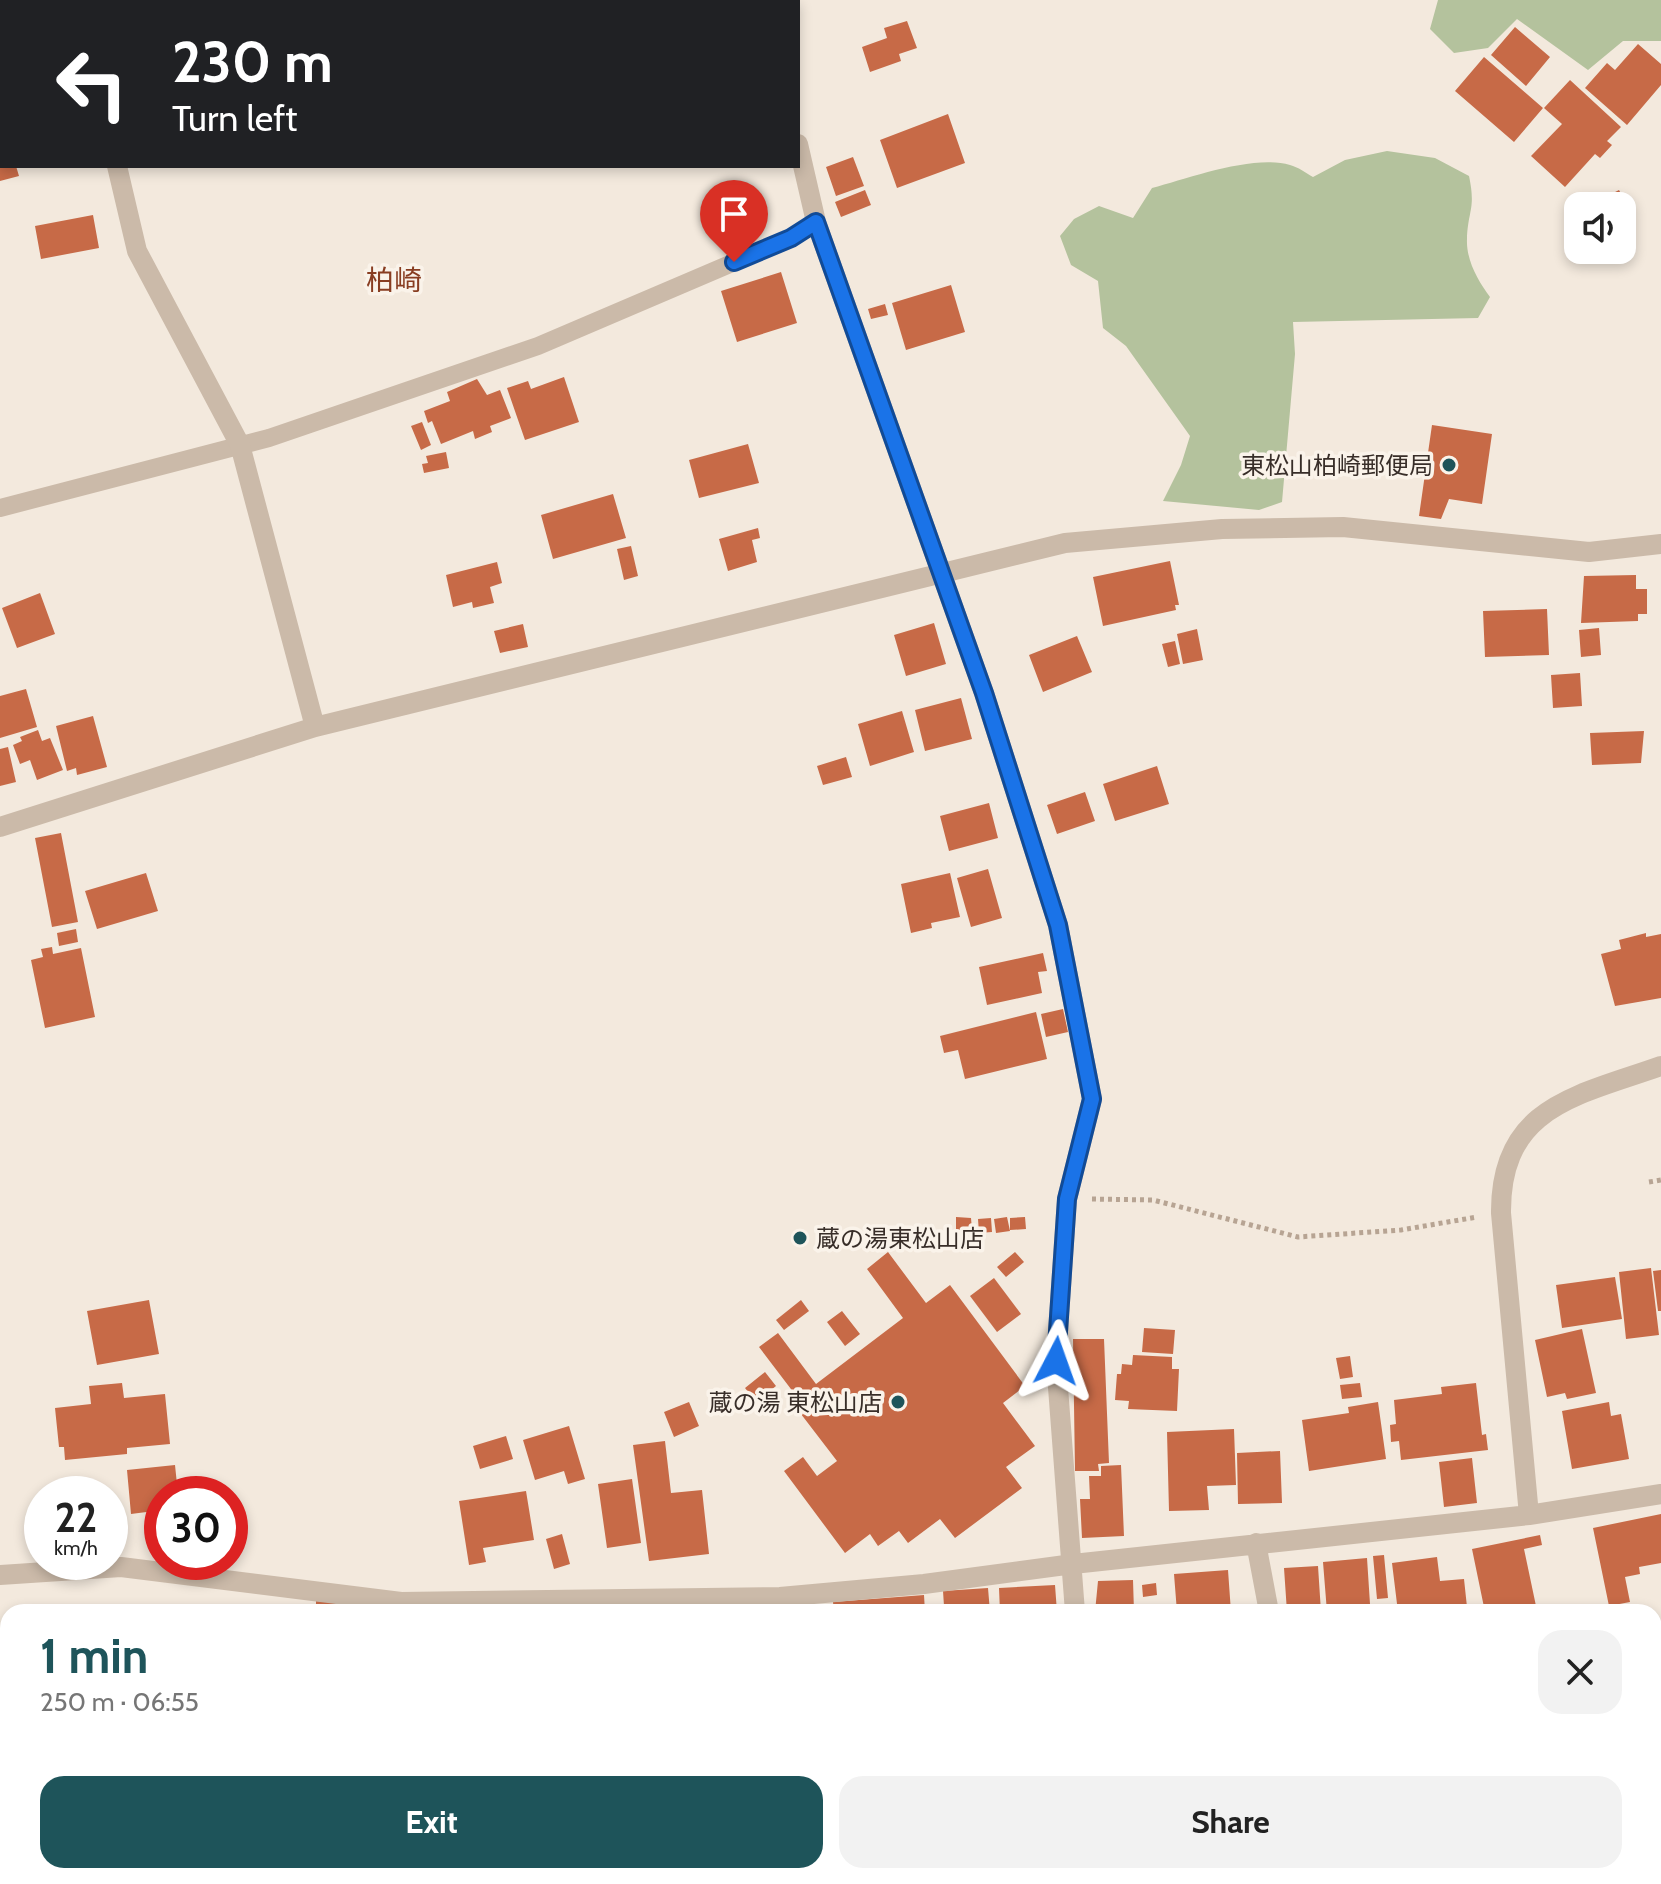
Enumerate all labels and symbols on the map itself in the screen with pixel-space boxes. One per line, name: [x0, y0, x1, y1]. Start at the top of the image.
pin: [700, 180, 768, 262]
district label: 柏崎: [366, 263, 422, 297]
place label: 東松山柏崎郵便局: [1241, 451, 1433, 480]
marker: 東松山柏崎郵便局: [1440, 456, 1458, 474]
place label: 蔵の湯東松山店: [816, 1224, 984, 1253]
marker: 蔵の湯東松山店: [791, 1229, 809, 1247]
position arrow: [1014, 1319, 1098, 1403]
place label: 蔵の湯 東松山店: [709, 1388, 882, 1417]
marker: 蔵の湯 東松山店: [889, 1393, 907, 1411]
speed limit sign: 30: [144, 1476, 248, 1580]

